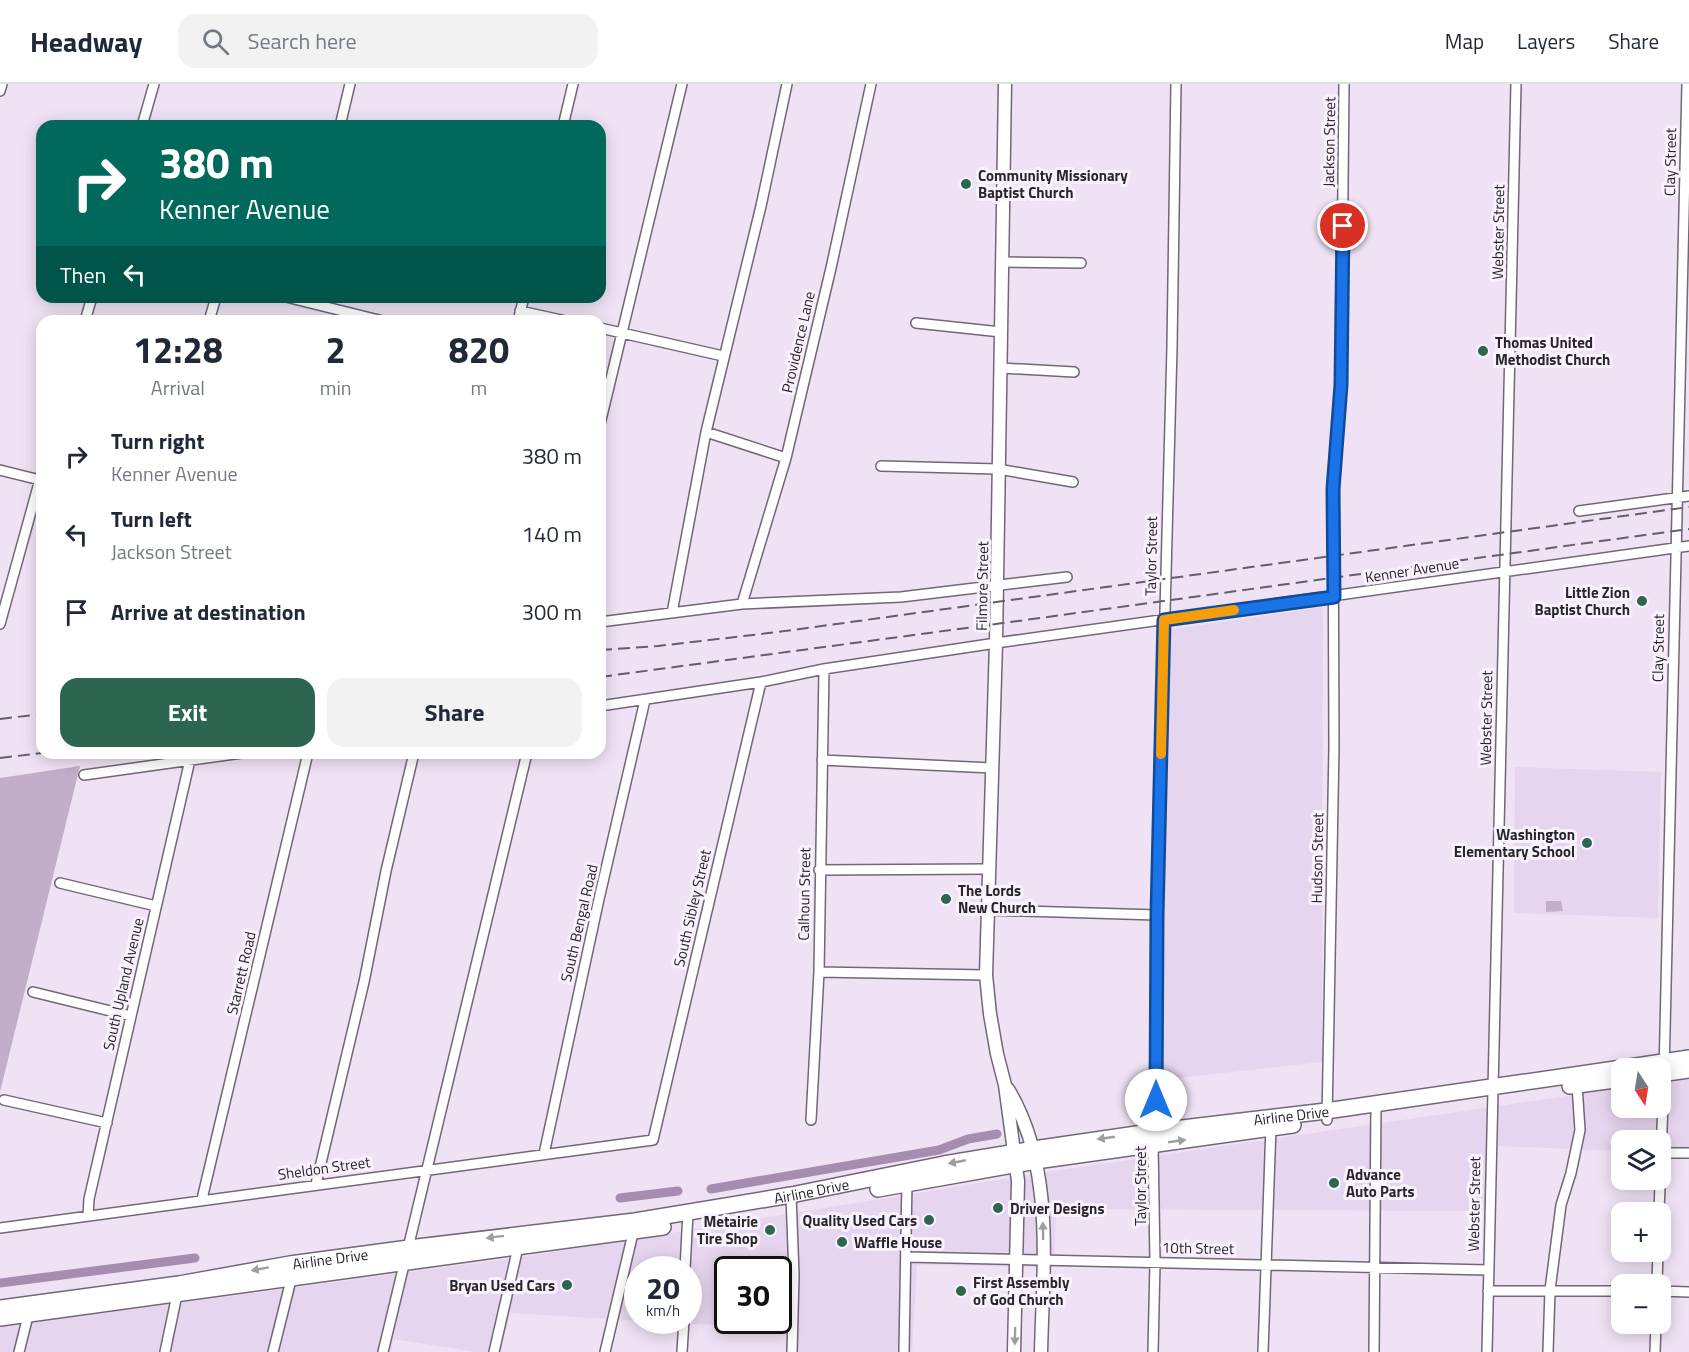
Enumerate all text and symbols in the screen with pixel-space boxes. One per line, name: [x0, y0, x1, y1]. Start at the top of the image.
search box: [178, 14, 598, 68]
text: Headway: [30, 20, 142, 63]
text: Search here: [247, 24, 357, 58]
icon: search: [199, 25, 232, 58]
text: Map: [1445, 25, 1484, 57]
text: Layers: [1517, 25, 1575, 57]
text: Share: [1608, 25, 1659, 57]
street label: Jackson Street: [1317, 96, 1341, 187]
street label: Clay Street: [1658, 127, 1682, 196]
text: 380 m: [159, 130, 274, 194]
icon: right: [60, 144, 138, 222]
place label: Community Missionary Baptist Church: [978, 164, 1128, 204]
marker: Community Missionary Baptist Church: [959, 177, 973, 191]
street label: Webster Street: [1486, 183, 1510, 280]
text: Kenner Avenue: [159, 188, 330, 229]
pin: [1317, 200, 1368, 251]
icon: arrive: [1326, 209, 1359, 242]
text: Then: [60, 258, 106, 292]
icon: left: [118, 258, 151, 291]
street label: Providence Lane: [775, 289, 821, 395]
text: 12:28: [133, 322, 223, 377]
text: 2: [326, 322, 346, 377]
text: 820: [449, 322, 509, 377]
place label: Thomas United Methodist Church: [1495, 331, 1610, 371]
marker: Thomas United Methodist Church: [1476, 344, 1490, 358]
text: Arrival: [151, 372, 205, 403]
text: min: [320, 372, 352, 403]
text: m: [470, 372, 487, 403]
text: Turn right: [111, 424, 205, 458]
text: 380 m: [522, 439, 582, 473]
icon: right: [60, 440, 93, 473]
text: Kenner Avenue: [111, 458, 238, 489]
text: Turn left: [111, 502, 192, 536]
street label: Taylor Street: [1139, 515, 1163, 596]
text: 140 m: [522, 517, 582, 551]
icon: left: [60, 518, 93, 551]
text: Jackson Street: [111, 536, 232, 567]
street label: Filmore Street: [970, 540, 994, 631]
street label: Kenner Avenue: [1363, 551, 1461, 589]
place label: Little Zion Baptist Church: [1535, 581, 1630, 621]
marker: Little Zion Baptist Church: [1635, 594, 1649, 608]
text: Arrive at destination: [111, 595, 306, 629]
text: 300 m: [522, 595, 582, 629]
icon: arrive: [60, 596, 93, 629]
street label: Clay Street: [1646, 613, 1670, 682]
street label: Webster Street: [1474, 669, 1498, 766]
button: Exit: [60, 678, 315, 747]
button: Share: [327, 678, 582, 747]
street label: Hudson Street: [1305, 812, 1329, 904]
place label: Washington Elementary School: [1454, 823, 1575, 863]
marker: Washington Elementary School: [1580, 836, 1594, 850]
street label: South Sibley Street: [667, 846, 717, 969]
street label: Calhoun Street: [792, 847, 816, 941]
street label: South Bengal Road: [554, 862, 604, 984]
place label: The Lords New Church: [958, 879, 1036, 919]
marker: The Lords New Church: [939, 892, 953, 906]
street label: South Upland Avenue: [97, 915, 149, 1053]
street label: Starrett Road: [220, 929, 262, 1017]
north arrow: [1611, 1058, 1671, 1118]
map controls: [1611, 1058, 1671, 1334]
position arrow: [1124, 1068, 1188, 1132]
street label: Airline Drive: [1252, 1099, 1330, 1131]
button: layers: [1611, 1130, 1671, 1190]
one-way arrow: [1096, 1134, 1115, 1143]
one-way arrow: [1168, 1136, 1187, 1145]
street label: Taylor Street: [1129, 1145, 1152, 1226]
street label: Sheldon Street: [276, 1150, 372, 1186]
street label: Webster Street: [1462, 1155, 1486, 1252]
one-way arrow: [947, 1158, 966, 1167]
place label: Advance Auto Parts: [1346, 1163, 1415, 1203]
street label: Airline Drive: [772, 1172, 851, 1209]
marker: Advance Auto Parts: [1327, 1176, 1341, 1190]
place label: Driver Designs: [1010, 1197, 1104, 1220]
marker: Driver Designs: [991, 1201, 1005, 1215]
button: +: [1611, 1202, 1671, 1262]
place label: Quality Used Cars: [803, 1209, 917, 1232]
place label: Metairie Tire Shop: [697, 1210, 758, 1250]
marker: Quality Used Cars: [922, 1213, 936, 1227]
one-way arrow: [1038, 1221, 1048, 1240]
marker: Metairie Tire Shop: [763, 1223, 777, 1237]
place label: Waffle House: [854, 1231, 943, 1254]
one-way arrow: [486, 1233, 505, 1242]
marker: Waffle House: [835, 1235, 849, 1249]
street label: 10th Street: [1162, 1236, 1235, 1260]
street label: Airline Drive: [291, 1242, 369, 1275]
speed limit sign: 30: [714, 1256, 792, 1334]
one-way arrow: [251, 1265, 270, 1274]
text: 20: [646, 1265, 680, 1311]
place label: First Assembly of God Church: [973, 1271, 1070, 1311]
place label: Bryan Used Cars: [449, 1274, 555, 1297]
button: −: [1611, 1274, 1671, 1334]
marker: Bryan Used Cars: [560, 1278, 574, 1292]
marker: First Assembly of God Church: [954, 1284, 968, 1298]
text: km/h: [646, 1299, 680, 1322]
one-way arrow: [1010, 1327, 1019, 1346]

